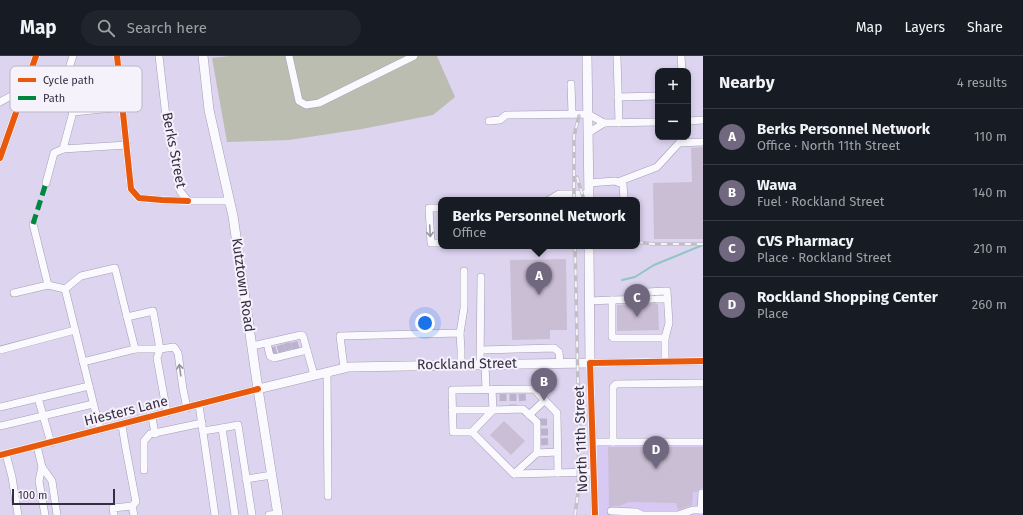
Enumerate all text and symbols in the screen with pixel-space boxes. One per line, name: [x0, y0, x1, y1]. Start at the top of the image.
search box: [81, 10, 361, 46]
text: Map: [20, 16, 57, 39]
icon: search: [95, 17, 117, 39]
text: Search here: [127, 19, 207, 37]
text: Map: [856, 19, 882, 36]
text: Layers: [904, 19, 945, 36]
text: Share: [967, 19, 1003, 36]
legend: [10, 66, 142, 112]
map controls: [655, 68, 691, 140]
button: +: [655, 68, 691, 104]
text: Nearby: [719, 72, 774, 93]
text: Cycle path: [43, 74, 94, 87]
text: 4 results: [957, 75, 1007, 90]
text: Path: [43, 92, 65, 105]
button: −: [655, 104, 691, 140]
street label: Berks Street: [158, 111, 190, 190]
text: Berks Personnel Network: [757, 120, 930, 138]
text: A: [728, 129, 736, 144]
text: 110 m: [974, 129, 1007, 144]
text: Office · North 11th Street: [757, 138, 900, 153]
text: Wawa: [757, 176, 797, 194]
text: B: [728, 185, 736, 200]
text: 140 m: [973, 185, 1007, 200]
text: Fuel · Rockland Street: [757, 194, 884, 209]
popup: [438, 197, 640, 249]
text: Berks Personnel Network: [452, 207, 626, 225]
one-way arrow: [427, 224, 434, 237]
text: Office: [452, 225, 486, 240]
text: CVS Pharmacy: [757, 232, 854, 250]
street label: Kutztown Road: [228, 237, 258, 333]
text: C: [728, 241, 736, 256]
text: 210 m: [973, 241, 1007, 256]
text: Place · Rockland Street: [757, 250, 891, 265]
pin: A: [526, 262, 552, 295]
pin: C: [624, 284, 650, 317]
text: Rockland Shopping Center: [757, 288, 938, 306]
text: D: [728, 297, 736, 312]
text: 260 m: [972, 297, 1007, 312]
text: Place: [757, 306, 788, 321]
your location: [415, 313, 435, 333]
street label: Rockland Street: [417, 355, 518, 373]
one-way arrow: [176, 364, 184, 377]
pin: B: [531, 368, 557, 401]
street label: North 11th Street: [571, 384, 591, 493]
street label: Hiesters Lane: [82, 392, 170, 430]
pin: D: [643, 436, 669, 469]
scale bar: [12, 487, 115, 506]
text: 100 m: [18, 489, 47, 502]

